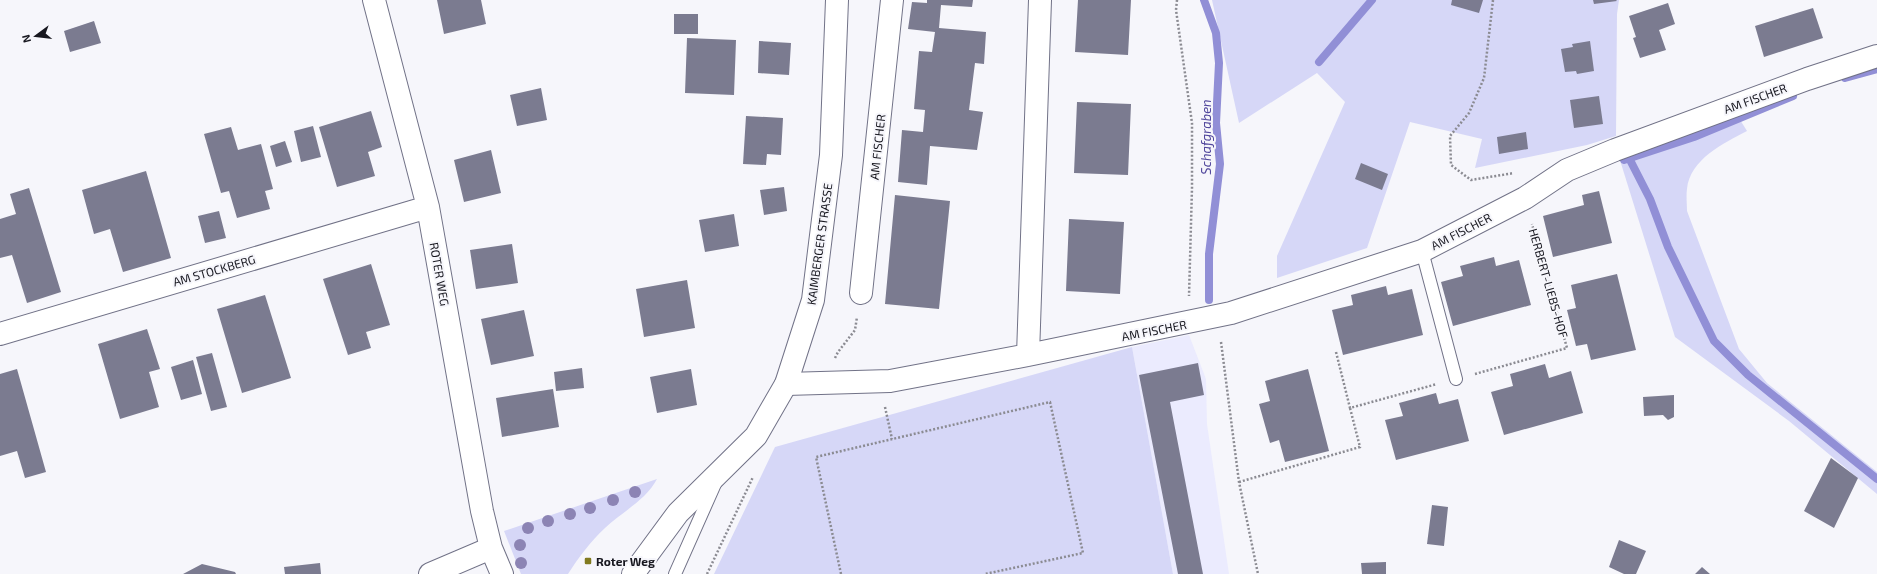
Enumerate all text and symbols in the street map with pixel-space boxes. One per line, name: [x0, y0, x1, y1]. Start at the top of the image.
north arrow: [16, 16, 56, 56]
text: N: [19, 33, 33, 44]
street label: AM FISCHER: [1722, 80, 1788, 116]
water label: Schafgraben: [1198, 99, 1214, 175]
street label: AM FISCHER: [867, 113, 887, 181]
street label: KAIMBERGER STRASSE: [804, 182, 835, 306]
street label: AM FISCHER: [1428, 210, 1494, 252]
street label: HERBERT-LIEBS-HOF: [1527, 227, 1572, 340]
street label: ROTER WEG: [428, 241, 452, 307]
street label: AM STOCKBERG: [171, 252, 257, 288]
street label: AM FISCHER: [1120, 317, 1188, 343]
place label: Roter Weg: [596, 554, 655, 568]
marker: Roter Weg: [583, 556, 593, 566]

